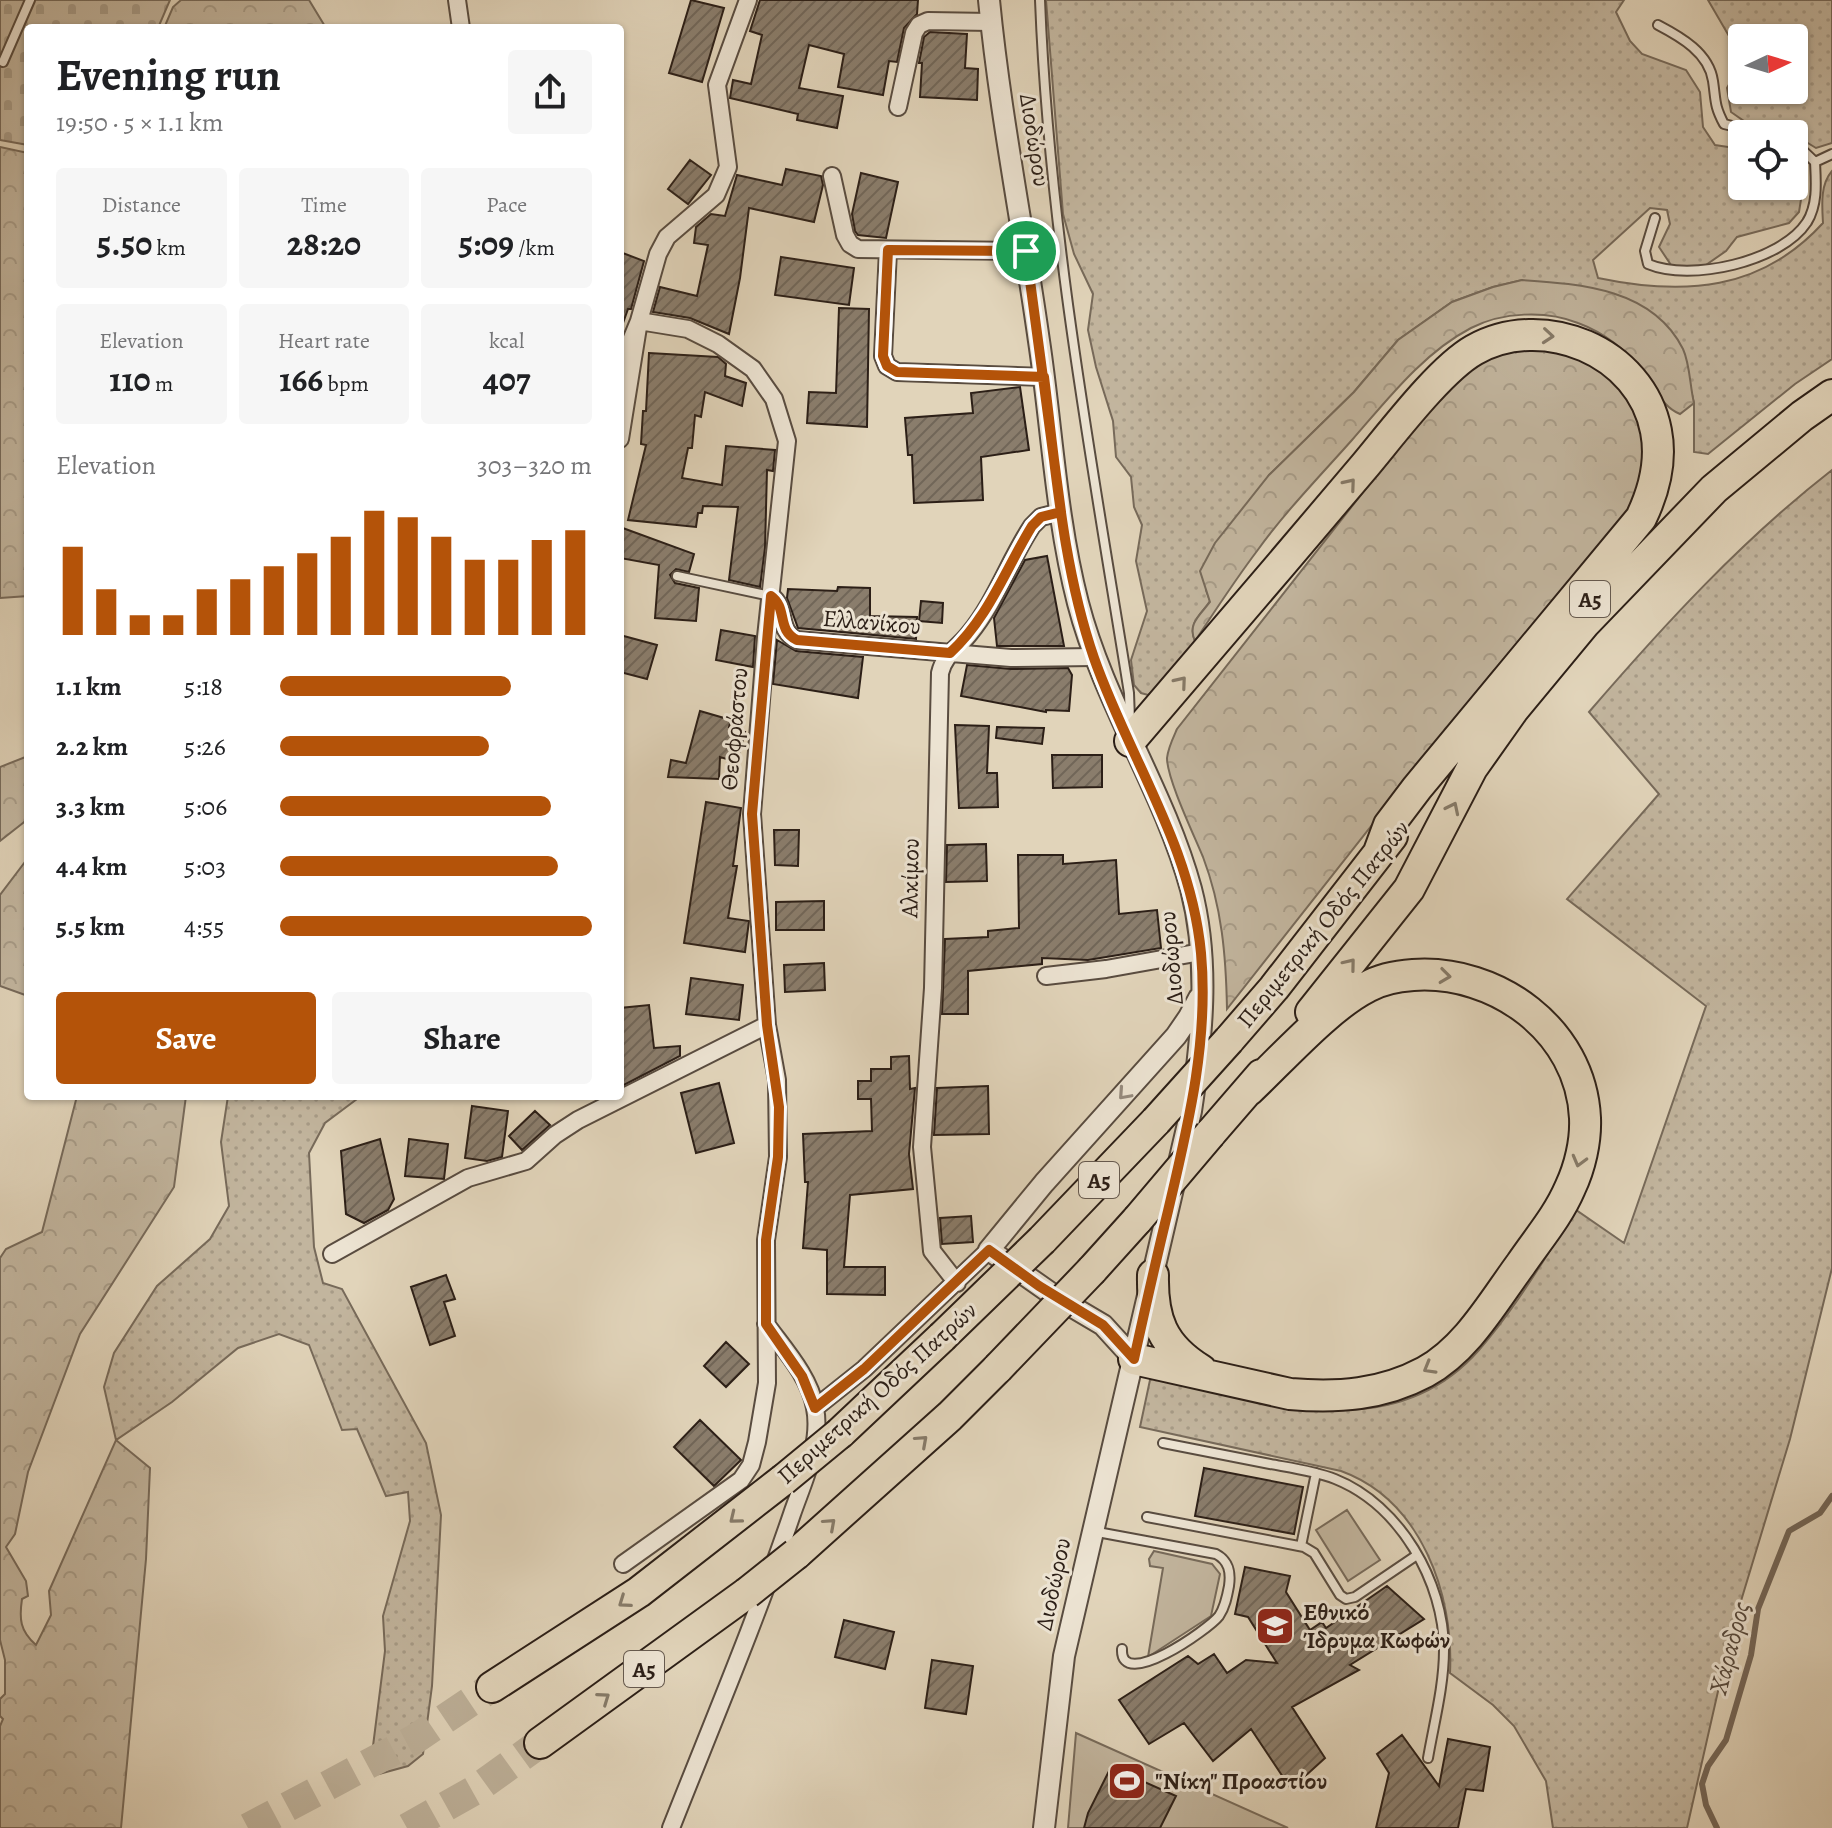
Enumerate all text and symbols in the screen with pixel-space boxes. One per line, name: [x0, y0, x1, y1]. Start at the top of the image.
north arrow: [1728, 24, 1808, 104]
map controls: [1728, 24, 1808, 200]
text: Evening run: [56, 45, 281, 105]
button: share: [508, 50, 592, 134]
street label: Διοδώρου: [1012, 91, 1058, 189]
text: 19:50 · 5 × 1.1 km: [56, 105, 223, 140]
button: locate: [1728, 120, 1808, 200]
text: Distance: [102, 190, 181, 220]
text: Time: [301, 190, 347, 220]
text: Pace: [486, 190, 527, 220]
pin: [992, 217, 1060, 285]
text: 5.50: [97, 220, 152, 267]
text: 28:20: [287, 220, 361, 267]
text: 5:09: [459, 220, 514, 267]
icon: arrive: [1004, 229, 1048, 273]
text: km: [152, 233, 186, 263]
text: /km: [514, 233, 555, 263]
text: Elevation: [99, 326, 184, 356]
text: Heart rate: [278, 326, 370, 356]
text: kcal: [489, 326, 524, 356]
one-way arrow: [1542, 328, 1555, 345]
text: 110: [109, 356, 151, 403]
text: 166: [279, 356, 323, 403]
text: 407: [483, 356, 530, 403]
text: m: [151, 369, 173, 399]
text: bpm: [323, 369, 369, 399]
text: Elevation: [56, 448, 156, 483]
text: 303–320 m: [477, 448, 592, 483]
one-way arrow: [1340, 478, 1355, 493]
road number: Α5: [1570, 581, 1610, 617]
street label: Ελλανίκου: [822, 602, 922, 642]
street label: Θεοφράστου: [713, 666, 755, 792]
text: 1.1 km: [56, 669, 122, 704]
text: 5:18: [184, 669, 223, 704]
one-way arrow: [1171, 676, 1186, 691]
text: 2.2 km: [56, 729, 128, 764]
text: 5:26: [184, 729, 226, 764]
text: 3.3 km: [56, 789, 125, 824]
text: 5:06: [184, 789, 227, 824]
one-way arrow: [1443, 802, 1458, 817]
street label: Περιμετρική Οδός Πατρών: [1229, 813, 1417, 1034]
street label: Αλκίμου: [893, 838, 927, 919]
text: 4.4 km: [56, 849, 127, 884]
text: 5:03: [184, 849, 226, 884]
text: 5.5 km: [56, 909, 125, 944]
text: 4:55: [184, 909, 224, 944]
street label: Διοδώρου: [1151, 910, 1191, 1006]
one-way arrow: [1340, 959, 1355, 973]
one-way arrow: [1439, 967, 1452, 984]
button: Save: [56, 992, 316, 1084]
button: Share: [332, 992, 592, 1084]
one-way arrow: [1119, 1084, 1133, 1099]
one-way arrow: [1572, 1153, 1589, 1167]
road number: Α5: [1079, 1162, 1119, 1198]
street label: Περιμετρική Οδός Πατρών: [770, 1295, 984, 1491]
one-way arrow: [1423, 1359, 1438, 1374]
one-way arrow: [912, 1436, 927, 1451]
one-way arrow: [729, 1509, 744, 1523]
one-way arrow: [821, 1519, 836, 1534]
street label: Διοδώρου: [1028, 1535, 1078, 1633]
one-way arrow: [618, 1592, 632, 1607]
place label: Εθνικό Ίδρυμα Κωφών: [1303, 1596, 1450, 1656]
water label: Χάραδρος: [1700, 1597, 1759, 1699]
school or university icon: Εθνικό Ίδρυμα Κωφών: [1254, 1605, 1296, 1647]
road number: Α5: [624, 1651, 664, 1687]
one-way arrow: [595, 1693, 609, 1707]
sports icon: "Νίκη" Προαστίου: [1106, 1760, 1148, 1802]
place label: "Νίκη" Προαστίου: [1155, 1765, 1327, 1797]

